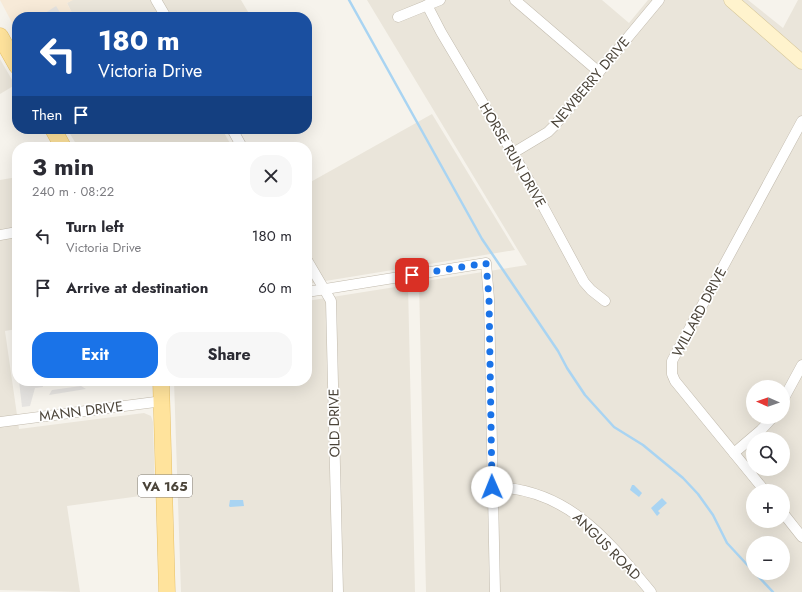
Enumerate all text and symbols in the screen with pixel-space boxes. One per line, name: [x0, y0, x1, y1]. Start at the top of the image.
text: 180 m: [98, 20, 180, 61]
icon: left: [32, 28, 84, 80]
street label: NEWBERRY DRIVE: [546, 32, 634, 132]
text: Victoria Drive: [98, 58, 202, 84]
street label: HORSE RUN DRIVE: [475, 99, 551, 211]
text: Then: [32, 104, 62, 126]
icon: arrive: [70, 104, 92, 126]
text: 3 min: [32, 149, 94, 184]
button: close: [250, 155, 292, 197]
text: 240 m · 08:22: [32, 182, 114, 201]
text: Turn left: [66, 216, 124, 238]
icon: left: [32, 225, 54, 247]
text: 180 m: [252, 225, 292, 247]
text: Victoria Drive: [66, 238, 141, 257]
pin: [395, 258, 429, 292]
icon: arrive: [401, 264, 423, 286]
street label: WILLARD DRIVE: [667, 264, 731, 360]
icon: arrive: [32, 277, 54, 299]
text: Arrive at destination: [66, 277, 208, 299]
text: 60 m: [258, 277, 292, 299]
button: Exit: [32, 332, 158, 378]
button: Share: [166, 332, 292, 378]
north arrow: [746, 380, 790, 424]
map controls: [746, 380, 790, 580]
street label: OLD DRIVE: [323, 388, 345, 458]
street label: MANN DRIVE: [38, 396, 124, 426]
button: search: [746, 432, 790, 476]
position arrow: [471, 466, 513, 508]
road number: VA 165: [138, 475, 192, 497]
button: +: [746, 484, 790, 528]
street label: ANGUS ROAD: [569, 508, 645, 584]
button: −: [746, 536, 790, 580]

